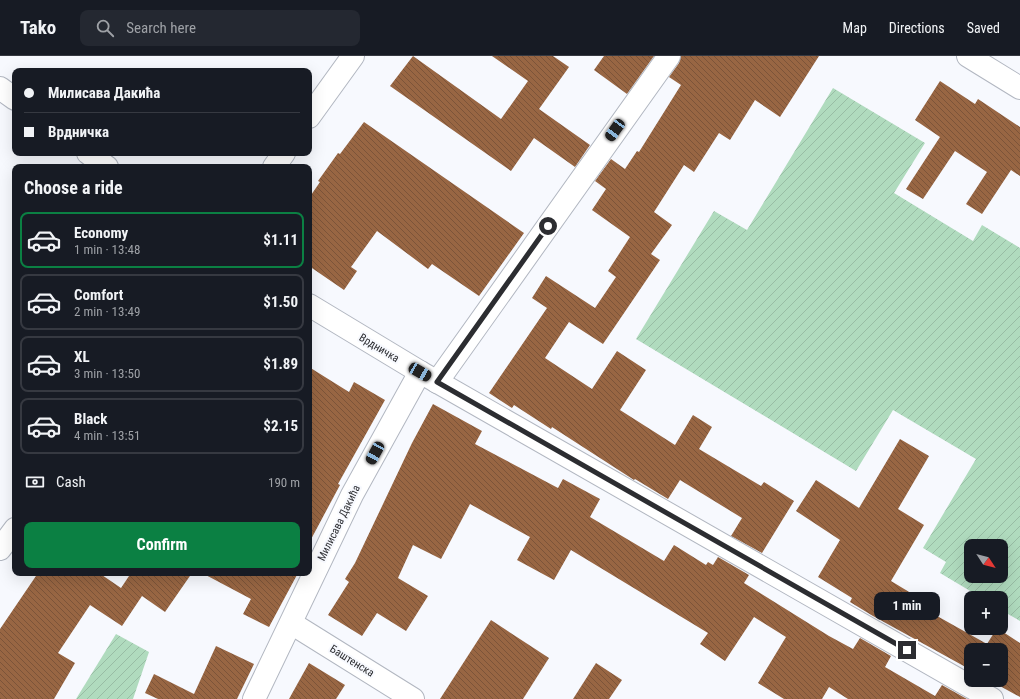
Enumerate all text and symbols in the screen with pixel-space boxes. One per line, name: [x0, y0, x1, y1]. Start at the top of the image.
search box: [80, 10, 360, 46]
text: Tako: [20, 16, 56, 39]
icon: search: [94, 17, 116, 39]
text: Search here: [126, 19, 196, 37]
text: Map: [843, 20, 867, 36]
text: Directions: [889, 20, 945, 36]
text: Saved: [967, 20, 1000, 36]
text: Милисава Дакића: [48, 84, 160, 102]
car: [603, 117, 627, 143]
text: Врдничка: [48, 123, 109, 141]
text: Choose a ride: [24, 177, 123, 198]
route start: [539, 217, 557, 235]
icon: car: [26, 222, 62, 258]
text: Economy: [74, 224, 128, 242]
text: $1.11: [263, 231, 298, 249]
text: 1 min · 13:48: [74, 242, 140, 257]
icon: car: [26, 284, 62, 320]
text: Comfort: [74, 286, 123, 304]
text: $1.50: [263, 293, 298, 311]
text: 2 min · 13:49: [74, 304, 140, 319]
street label: Врдничка: [357, 331, 401, 365]
icon: car: [26, 346, 62, 382]
text: XL: [74, 348, 90, 366]
text: $1.89: [263, 355, 298, 373]
car: [407, 361, 433, 383]
text: 3 min · 13:50: [74, 366, 140, 381]
icon: car: [26, 408, 62, 444]
text: Black: [74, 410, 107, 428]
text: $2.15: [263, 417, 298, 435]
text: 4 min · 13:51: [74, 428, 140, 443]
car: [364, 440, 386, 466]
icon: cash: [24, 471, 46, 493]
text: Cash: [56, 473, 86, 491]
text: 190 m: [268, 475, 300, 490]
street label: Милисава Дакића: [315, 483, 363, 563]
button: Confirm: [24, 522, 300, 568]
north arrow: [964, 539, 1008, 583]
map controls: [964, 539, 1008, 687]
button: +: [964, 591, 1008, 635]
callout: 1 min: [874, 592, 940, 620]
text: 1 min: [893, 598, 921, 613]
route end: [898, 641, 916, 659]
street label: Баштенска: [327, 642, 377, 680]
button: −: [964, 643, 1008, 687]

